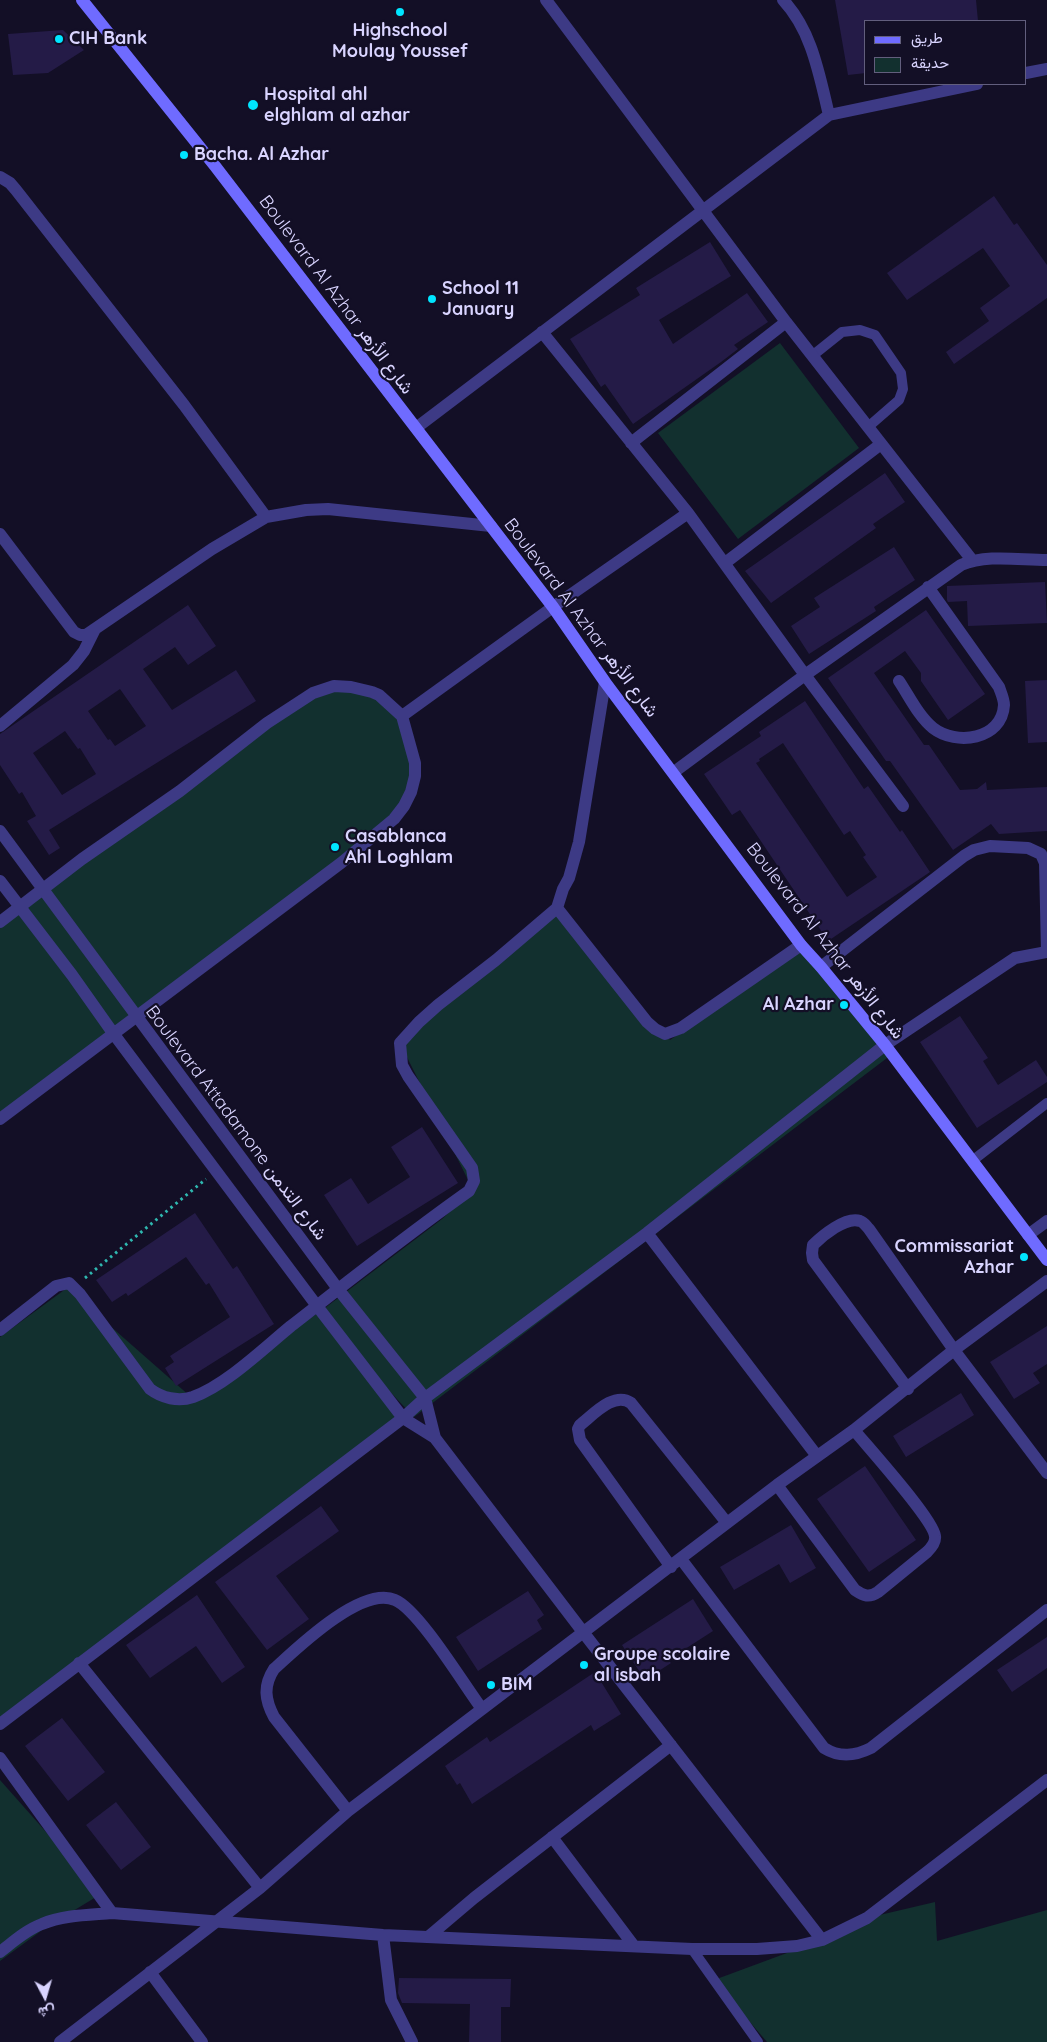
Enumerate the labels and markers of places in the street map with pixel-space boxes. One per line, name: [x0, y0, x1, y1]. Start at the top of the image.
marker: Highschool Moulay Youssef: [394, 6, 406, 18]
place label: Highschool Moulay Youssef: [332, 20, 468, 62]
place label: CIH Bank: [69, 28, 147, 50]
marker: CIH Bank: [53, 33, 65, 45]
place label: Hospital ahl elghlam al azhar: [264, 84, 410, 126]
marker: Hospital ahl elghlam al azhar: [246, 98, 260, 112]
place label: Bacha. Al Azhar: [194, 144, 329, 166]
marker: Bacha. Al Azhar: [178, 149, 190, 161]
place label: School 11 January: [442, 278, 519, 320]
marker: School 11 January: [426, 293, 438, 305]
place label: Casablanca Ahl Loghlam: [345, 826, 453, 869]
marker: Casablanca Ahl Loghlam: [329, 841, 341, 853]
place label: Al Azhar: [763, 994, 834, 1016]
marker: Al Azhar: [838, 999, 850, 1011]
place label: Commissariat Azhar: [895, 1236, 1014, 1278]
marker: Commissariat Azhar: [1018, 1251, 1030, 1263]
place label: Groupe scolaire al isbah: [594, 1644, 730, 1686]
marker: Groupe scolaire al isbah: [578, 1659, 590, 1671]
place label: BIM: [501, 1674, 532, 1696]
marker: BIM: [485, 1679, 497, 1691]

